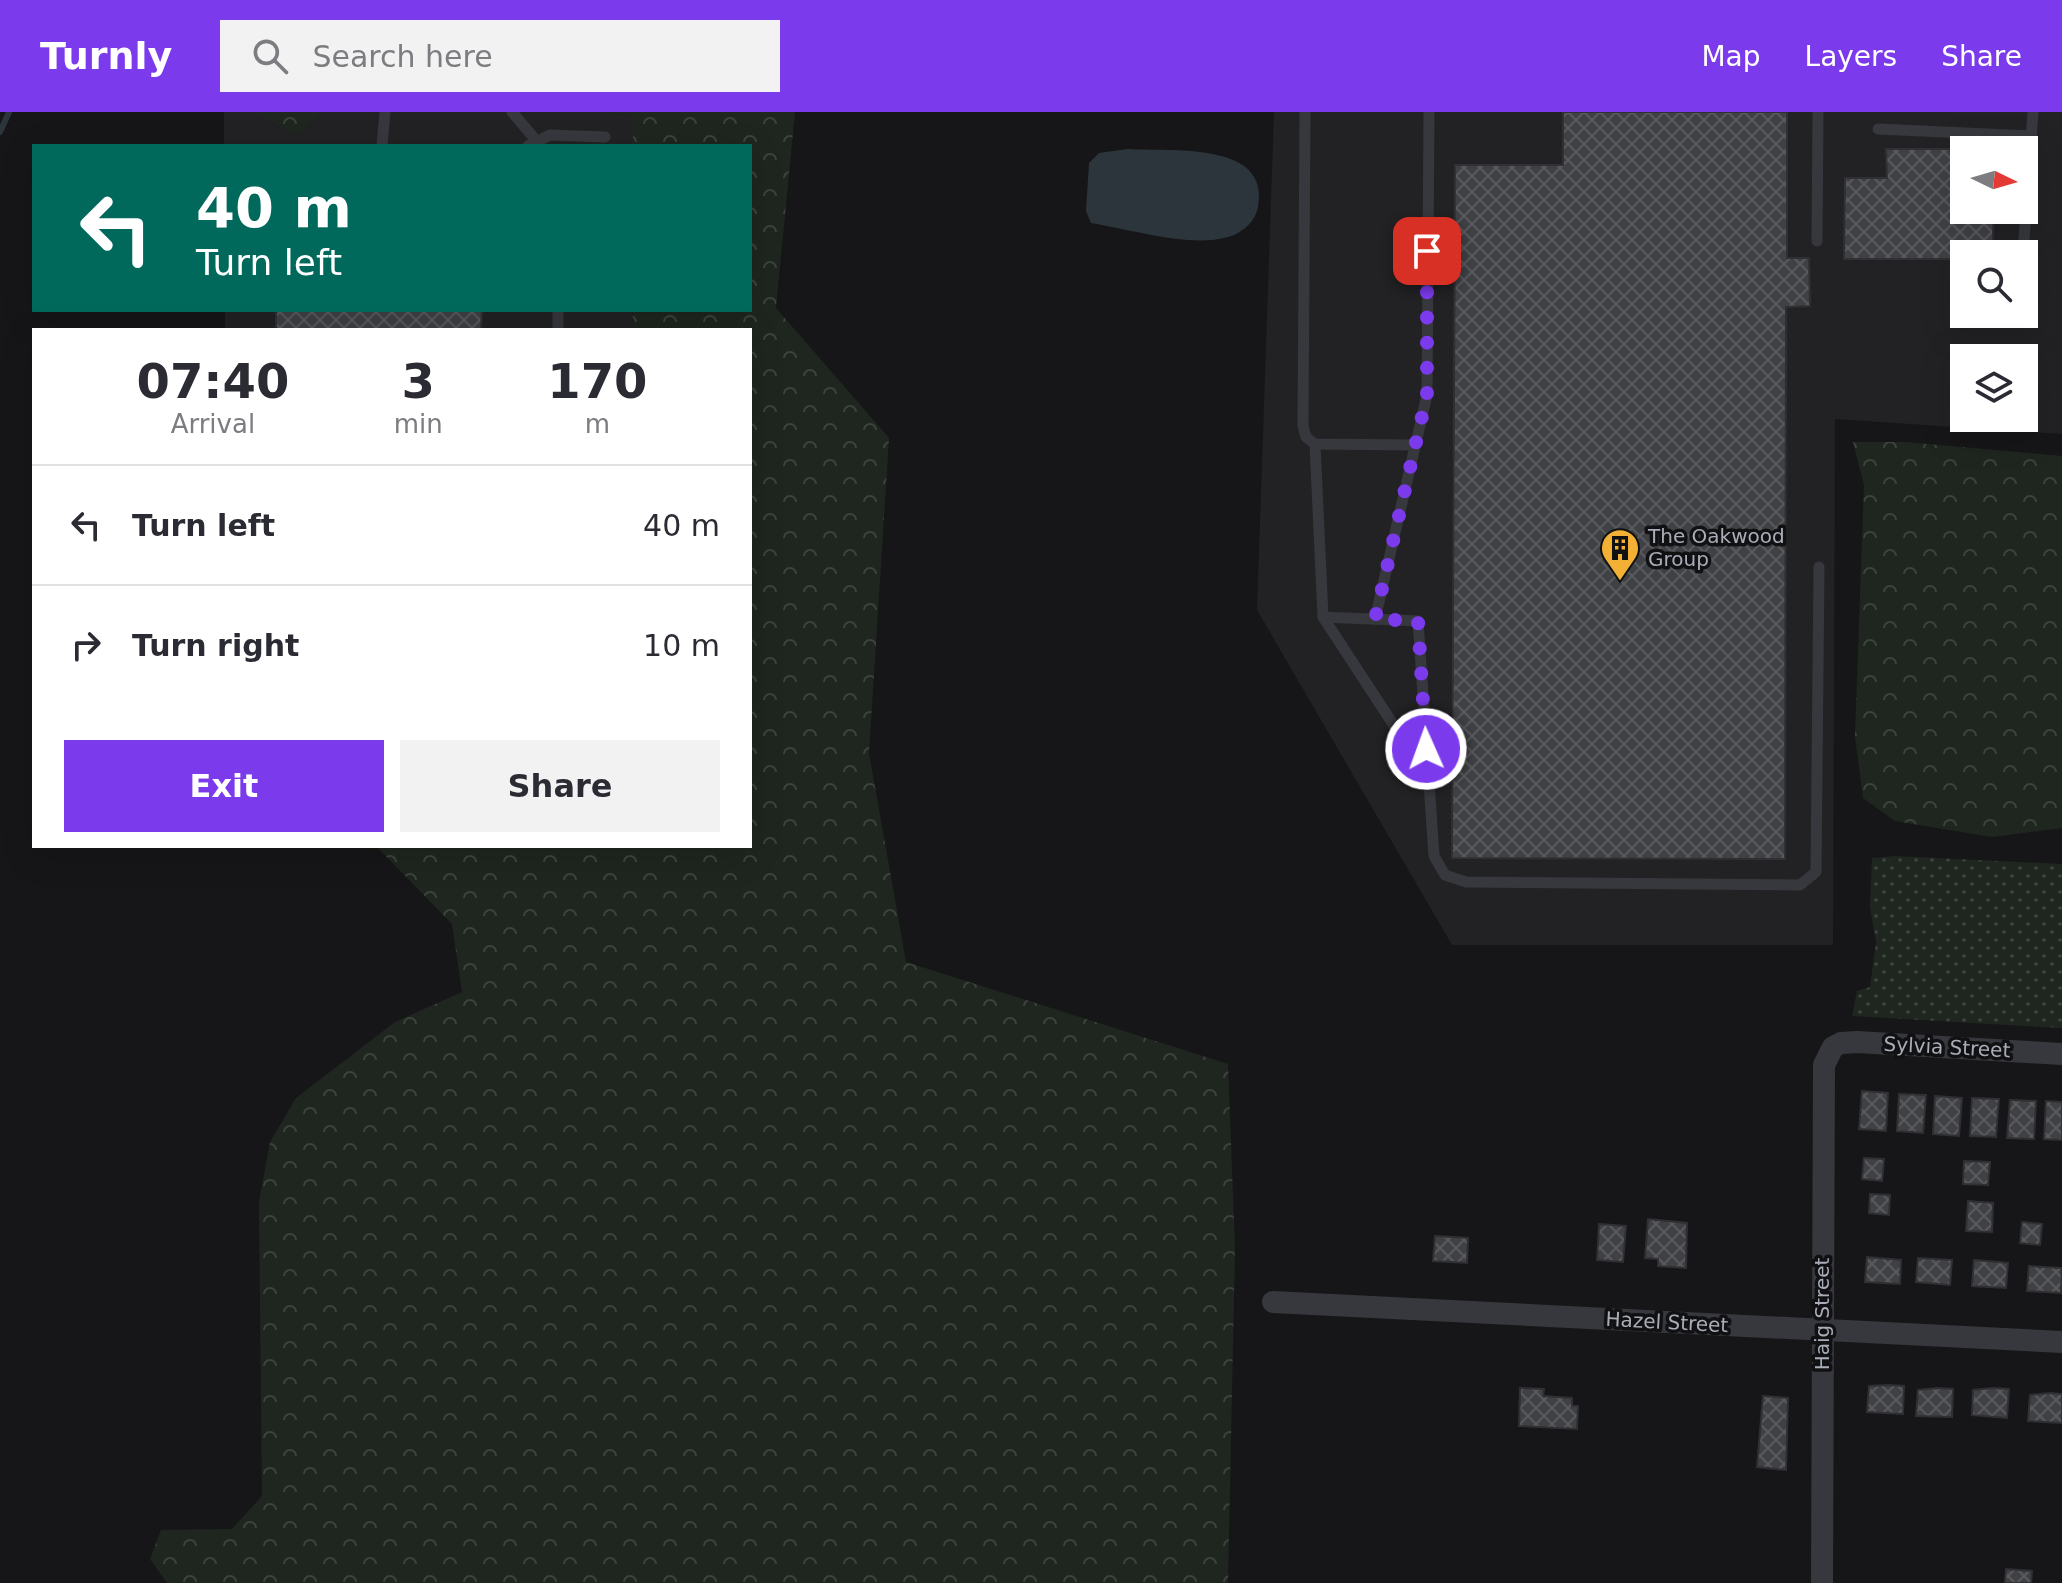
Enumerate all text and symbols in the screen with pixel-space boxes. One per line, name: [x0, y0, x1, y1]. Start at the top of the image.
search box: [220, 20, 780, 92]
text: Turnly: [40, 34, 172, 78]
icon: search: [248, 34, 292, 78]
text: Search here: [312, 39, 493, 74]
text: Map: [1701, 40, 1761, 73]
text: Layers: [1805, 40, 1897, 73]
text: Share: [1941, 40, 2022, 73]
north arrow: [1950, 136, 2038, 224]
map controls: [1950, 136, 2038, 432]
text: 40 m: [196, 175, 352, 240]
icon: left: [64, 176, 168, 280]
pin: [1393, 217, 1461, 285]
icon: arrive: [1405, 229, 1449, 273]
button: search: [1950, 240, 2038, 328]
text: Turn left: [196, 242, 342, 283]
button: layers: [1950, 344, 2038, 432]
text: 07:40: [136, 353, 289, 409]
text: 3: [402, 353, 435, 409]
text: 170: [547, 353, 647, 409]
text: Arrival: [171, 409, 255, 439]
text: min: [394, 409, 443, 439]
text: m: [585, 409, 610, 439]
icon: left: [64, 503, 108, 547]
text: Turn left: [132, 508, 275, 543]
text: 40 m: [643, 508, 720, 543]
place label: The Oakwood Group: [1647, 524, 1785, 571]
building icon: The Oakwood Group: [1599, 527, 1641, 582]
icon: right: [64, 623, 108, 667]
text: Turn right: [132, 628, 299, 663]
text: 10 m: [643, 628, 720, 663]
position arrow: [1384, 707, 1468, 791]
button: Exit: [64, 740, 384, 832]
button: Share: [400, 740, 720, 832]
street label: Sylvia Street: [1883, 1032, 2011, 1062]
street label: Haig Street: [1810, 1258, 1834, 1370]
street label: Hazel Street: [1605, 1307, 1729, 1337]

